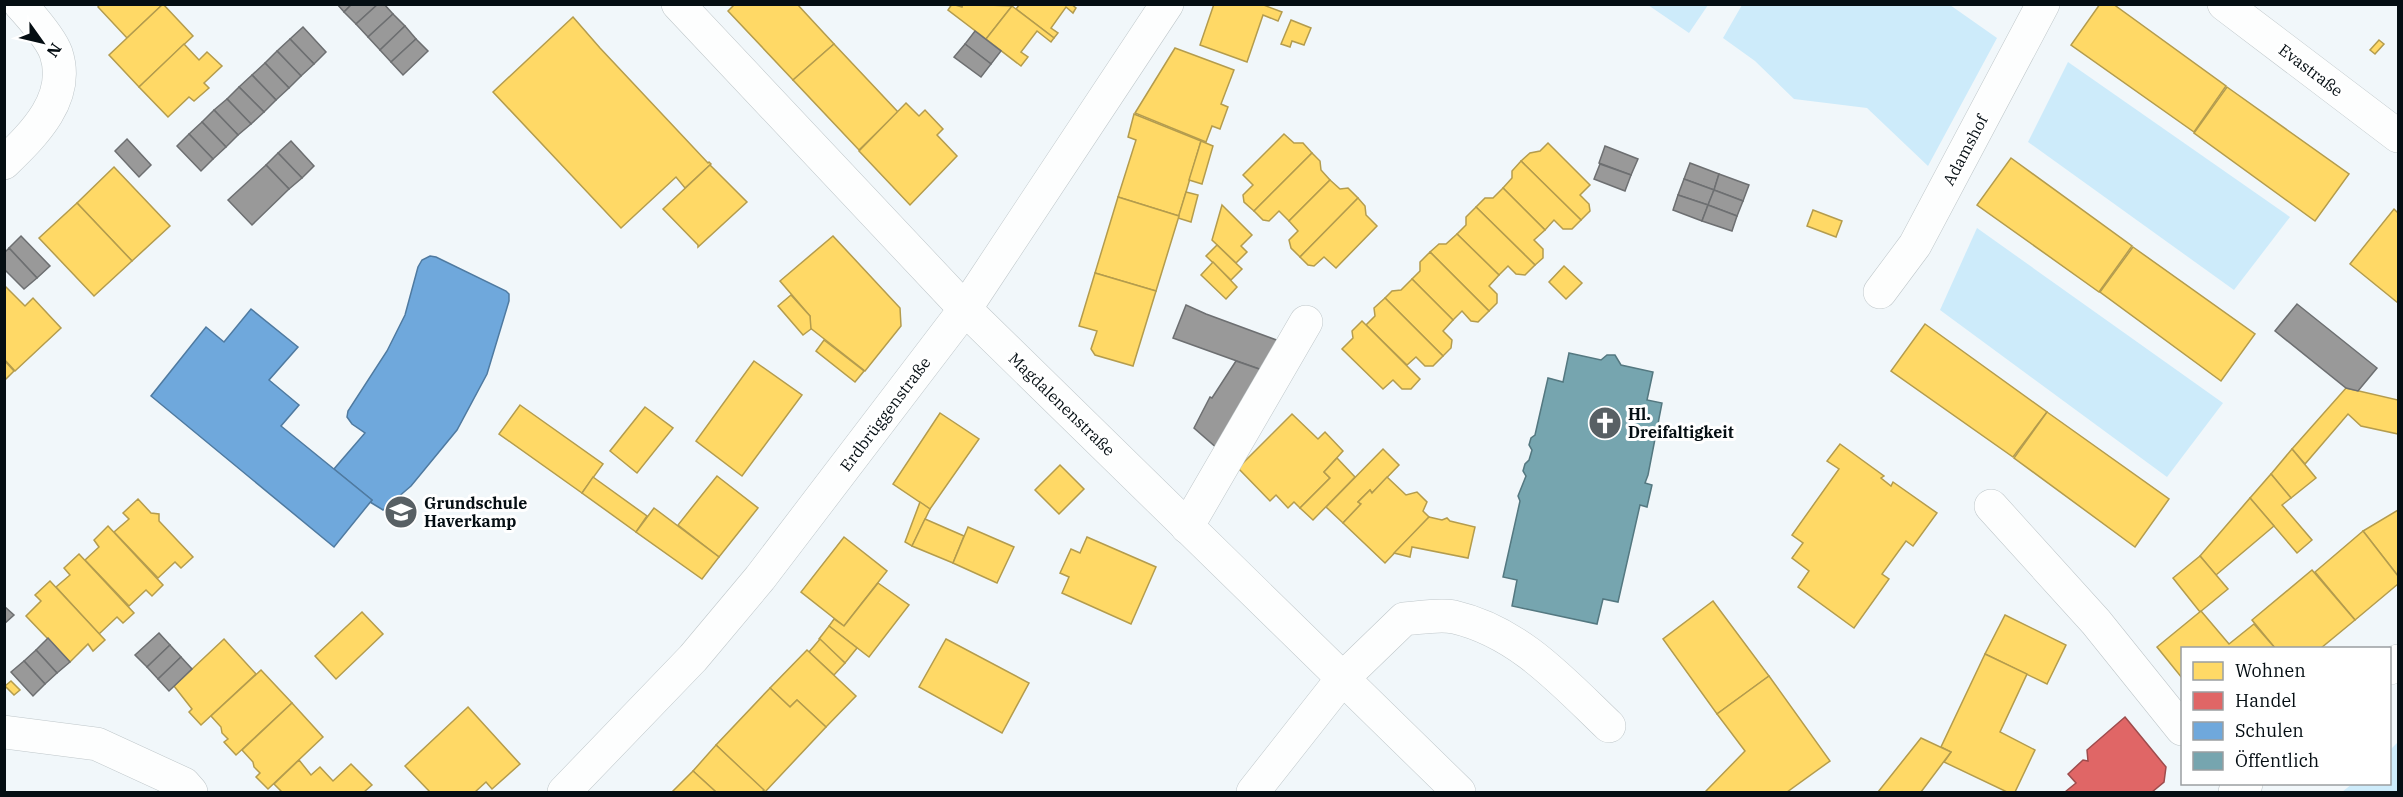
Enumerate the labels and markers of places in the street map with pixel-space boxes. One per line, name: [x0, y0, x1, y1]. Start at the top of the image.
place label: Hl. Dreifaltigkeit: [1628, 404, 1734, 442]
church icon: Hl. Dreifaltigkeit: [1587, 405, 1623, 441]
place label: Grundschule Haverkamp: [424, 493, 527, 531]
school or university icon: Grundschule Haverkamp: [383, 494, 419, 530]

